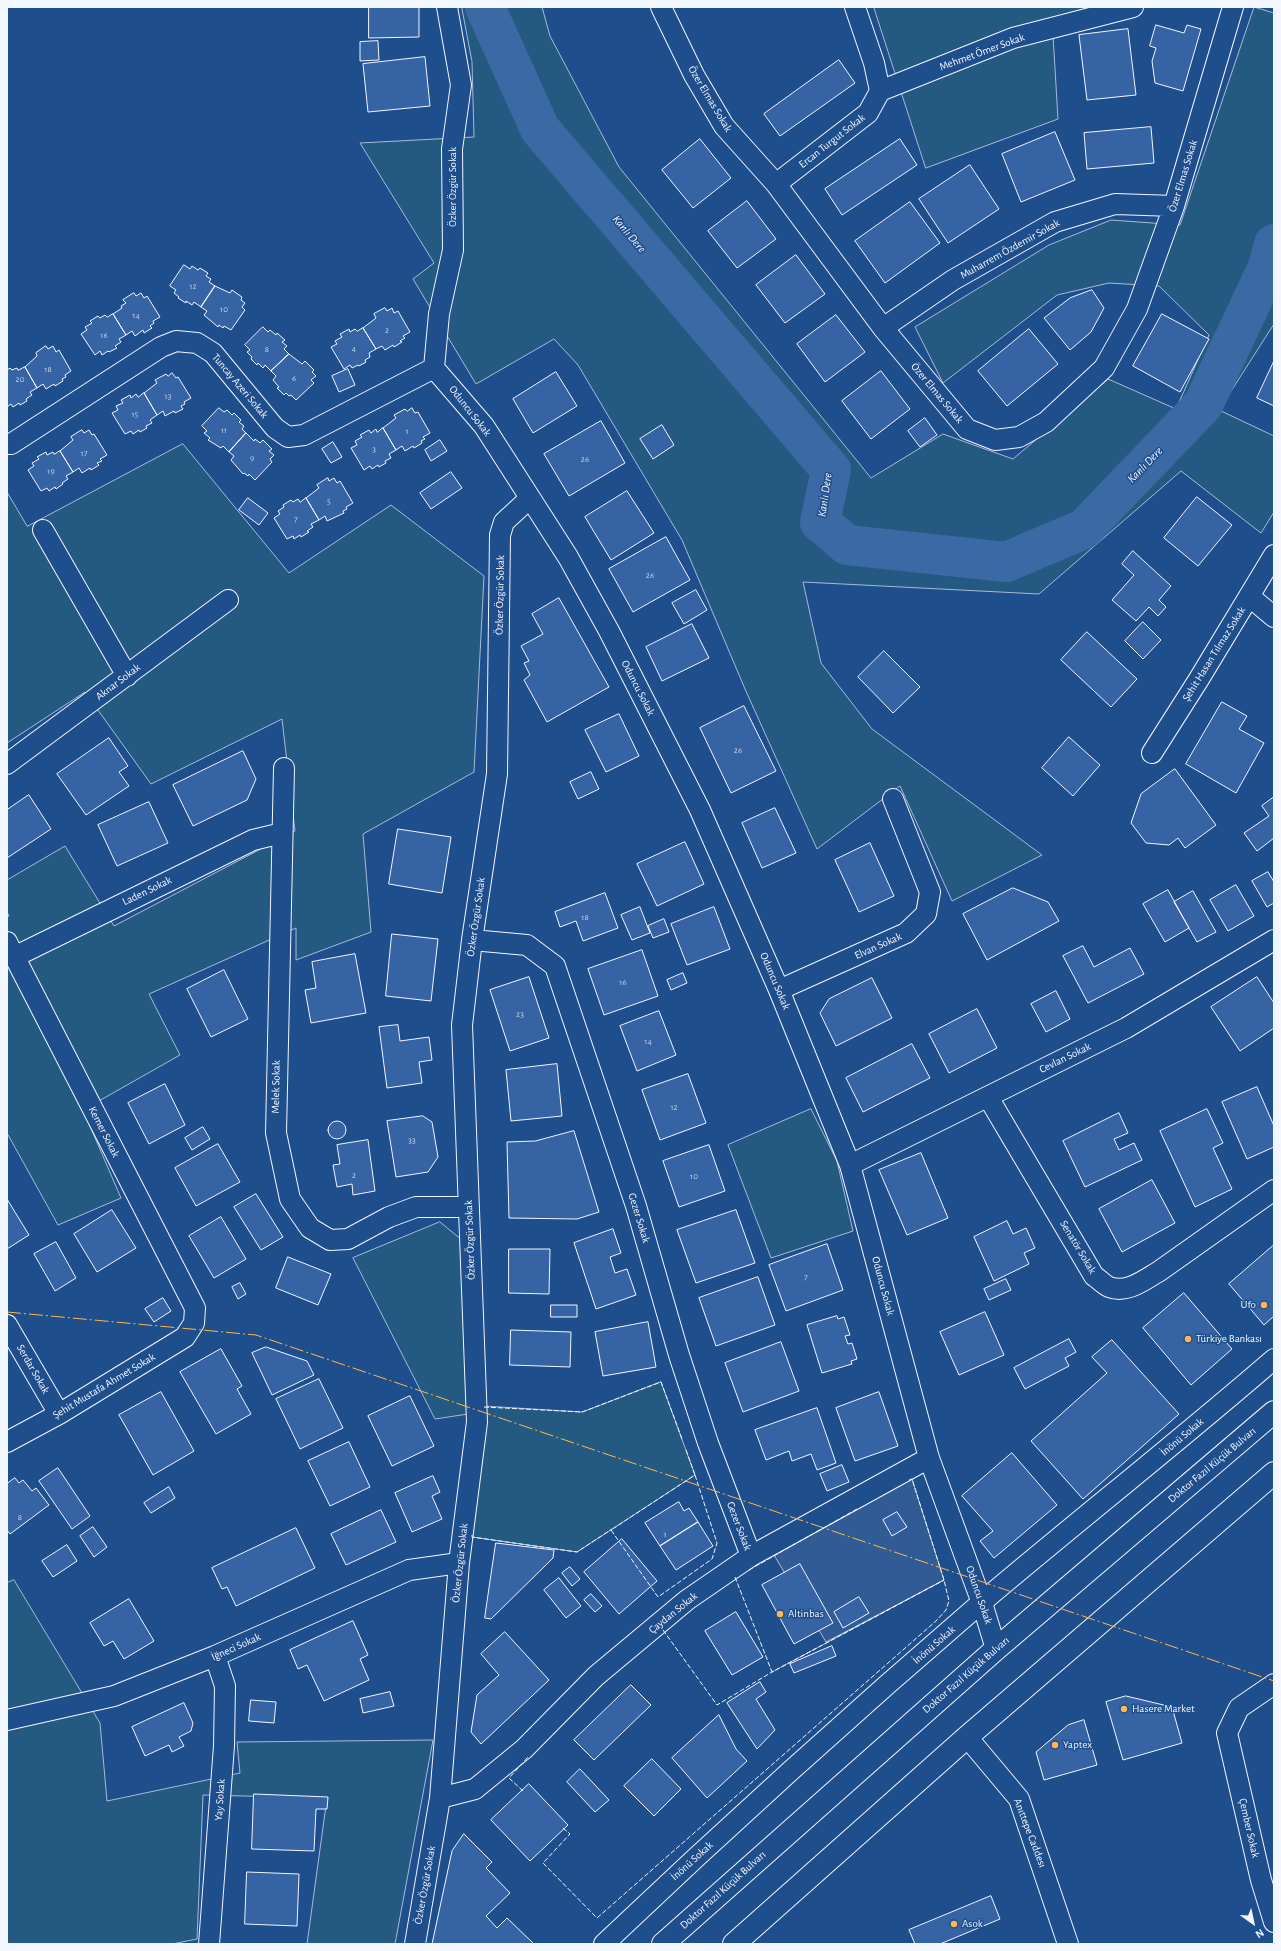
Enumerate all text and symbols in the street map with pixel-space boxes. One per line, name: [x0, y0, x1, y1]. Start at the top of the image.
street label: Mehmet Ömer Sokak: [938, 30, 1026, 74]
street label: Özer Elmas Sokak: [685, 64, 735, 134]
street label: Ercan Turgut Sokak: [796, 111, 868, 171]
street label: Özer Elmas Sokak: [1166, 138, 1200, 214]
street label: Özker Özgür Sokak: [446, 147, 460, 227]
water label: Kanlı Dere: [609, 212, 649, 256]
street label: Muharrem Özdemir Sokak: [958, 216, 1062, 282]
house number: 12: [189, 281, 197, 291]
house number: 10: [220, 304, 228, 314]
house number: 14: [132, 310, 140, 320]
house number: 2: [385, 325, 389, 335]
house number: 16: [100, 330, 108, 340]
house number: 4: [352, 343, 356, 353]
house number: 8: [265, 344, 269, 354]
street label: Tuncay Azeri Sokak: [209, 351, 271, 421]
street label: Özer Elmas Sokak: [908, 360, 966, 426]
house number: 18: [44, 364, 52, 374]
house number: 6: [292, 373, 296, 383]
house number: 20: [16, 374, 24, 384]
street label: Oduncu Sokak: [446, 383, 494, 439]
house number: 13: [165, 391, 171, 401]
house number: 15: [132, 409, 138, 419]
house number: 11: [221, 425, 227, 435]
house number: 1: [405, 426, 409, 436]
house number: 3: [372, 444, 376, 454]
water label: Kanlı Dere: [1124, 444, 1166, 486]
house number: 17: [81, 448, 87, 458]
house number: 9: [250, 453, 254, 463]
house number: 26: [581, 454, 589, 464]
house number: 19: [47, 466, 55, 476]
water label: Kanlı Dere: [815, 472, 835, 518]
house number: 5: [327, 496, 331, 506]
house number: 7: [294, 514, 298, 524]
street label: Özker Özgür Sokak: [493, 555, 507, 635]
house number: 26: [646, 570, 654, 580]
street label: Şehit Hasan Tılmaz Sokak: [1180, 604, 1248, 704]
street label: Oduncu Sokak: [618, 658, 658, 718]
street label: Aknar Sokak: [93, 661, 143, 703]
house number: 26: [734, 745, 742, 755]
street label: Laden Sokak: [120, 873, 174, 909]
street label: Özker Özgür Sokak: [464, 877, 488, 957]
house number: 18: [581, 912, 589, 922]
street label: Elvan Sokak: [852, 930, 904, 962]
street label: Oduncu Sokak: [757, 950, 793, 1012]
house number: 16: [619, 977, 627, 987]
house number: 23: [516, 1009, 524, 1019]
house number: 14: [644, 1036, 652, 1046]
street label: Cevlan Sokak: [1037, 1040, 1093, 1076]
street label: Melek Sokak: [269, 1060, 283, 1114]
house number: 12: [670, 1102, 678, 1112]
street label: Kemer Sokak: [86, 1104, 122, 1160]
house number: 33: [408, 1135, 416, 1145]
house number: 2: [352, 1170, 356, 1180]
house number: 10: [690, 1171, 698, 1181]
street label: Gezer Sokak: [625, 1191, 653, 1245]
street label: Özker Özgür Sokak: [462, 1200, 478, 1280]
street label: Senatör Sokak: [1057, 1218, 1099, 1276]
street label: Oduncu Sokak: [869, 1255, 897, 1317]
house number: 7: [804, 1272, 808, 1282]
place label: Ufo: [1241, 1298, 1256, 1312]
marker: Ufo: [1259, 1300, 1269, 1310]
place label: Türkiye Bankası: [1196, 1332, 1262, 1346]
marker: Türkiye Bankası: [1183, 1334, 1193, 1344]
street label: Serdar Sokak: [14, 1342, 52, 1396]
street label: Şehit Mustafa Ahmet Sokak: [50, 1350, 158, 1422]
street label: İnönü Sokak: [1158, 1415, 1206, 1459]
street label: Doktor Fazıl Küçük Bulvarı: [1165, 1424, 1259, 1506]
street label: Gezer Sokak: [724, 1500, 754, 1552]
house number: 8: [18, 1512, 22, 1522]
street label: Özker Özgür Sokak: [449, 1523, 471, 1603]
house number: 1: [663, 1529, 667, 1539]
street label: Oduncu Sokak: [963, 1564, 995, 1626]
street label: Çaydan Sokak: [646, 1589, 700, 1637]
place label: Altinbas: [788, 1607, 824, 1621]
marker: Altinbas: [775, 1609, 785, 1619]
street label: İnönü Sokak: [910, 1623, 958, 1667]
street label: İğneci Sokak: [209, 1630, 263, 1664]
street label: Doktor Fazıl Küçük Bulvarı: [920, 1634, 1012, 1716]
place label: Hasere Market: [1132, 1702, 1194, 1716]
marker: Hasere Market: [1119, 1704, 1129, 1714]
place label: Yaptex: [1063, 1738, 1092, 1752]
marker: Yaptex: [1050, 1740, 1060, 1750]
street label: Yay Sokak: [212, 1779, 228, 1821]
street label: Anıttepe Caddesı: [1011, 1797, 1049, 1869]
street label: Çember Sokak: [1236, 1797, 1262, 1859]
street label: İnönü Sokak: [668, 1839, 716, 1883]
street label: Özker Özgür Sokak: [412, 1845, 438, 1925]
street label: Doktor Fazıl Küçük Bulvarı: [677, 1848, 769, 1932]
north arrow: [1233, 1903, 1273, 1943]
place label: Asok: [962, 1917, 983, 1931]
marker: Asok: [949, 1919, 959, 1929]
text: N: [1254, 1927, 1266, 1940]

